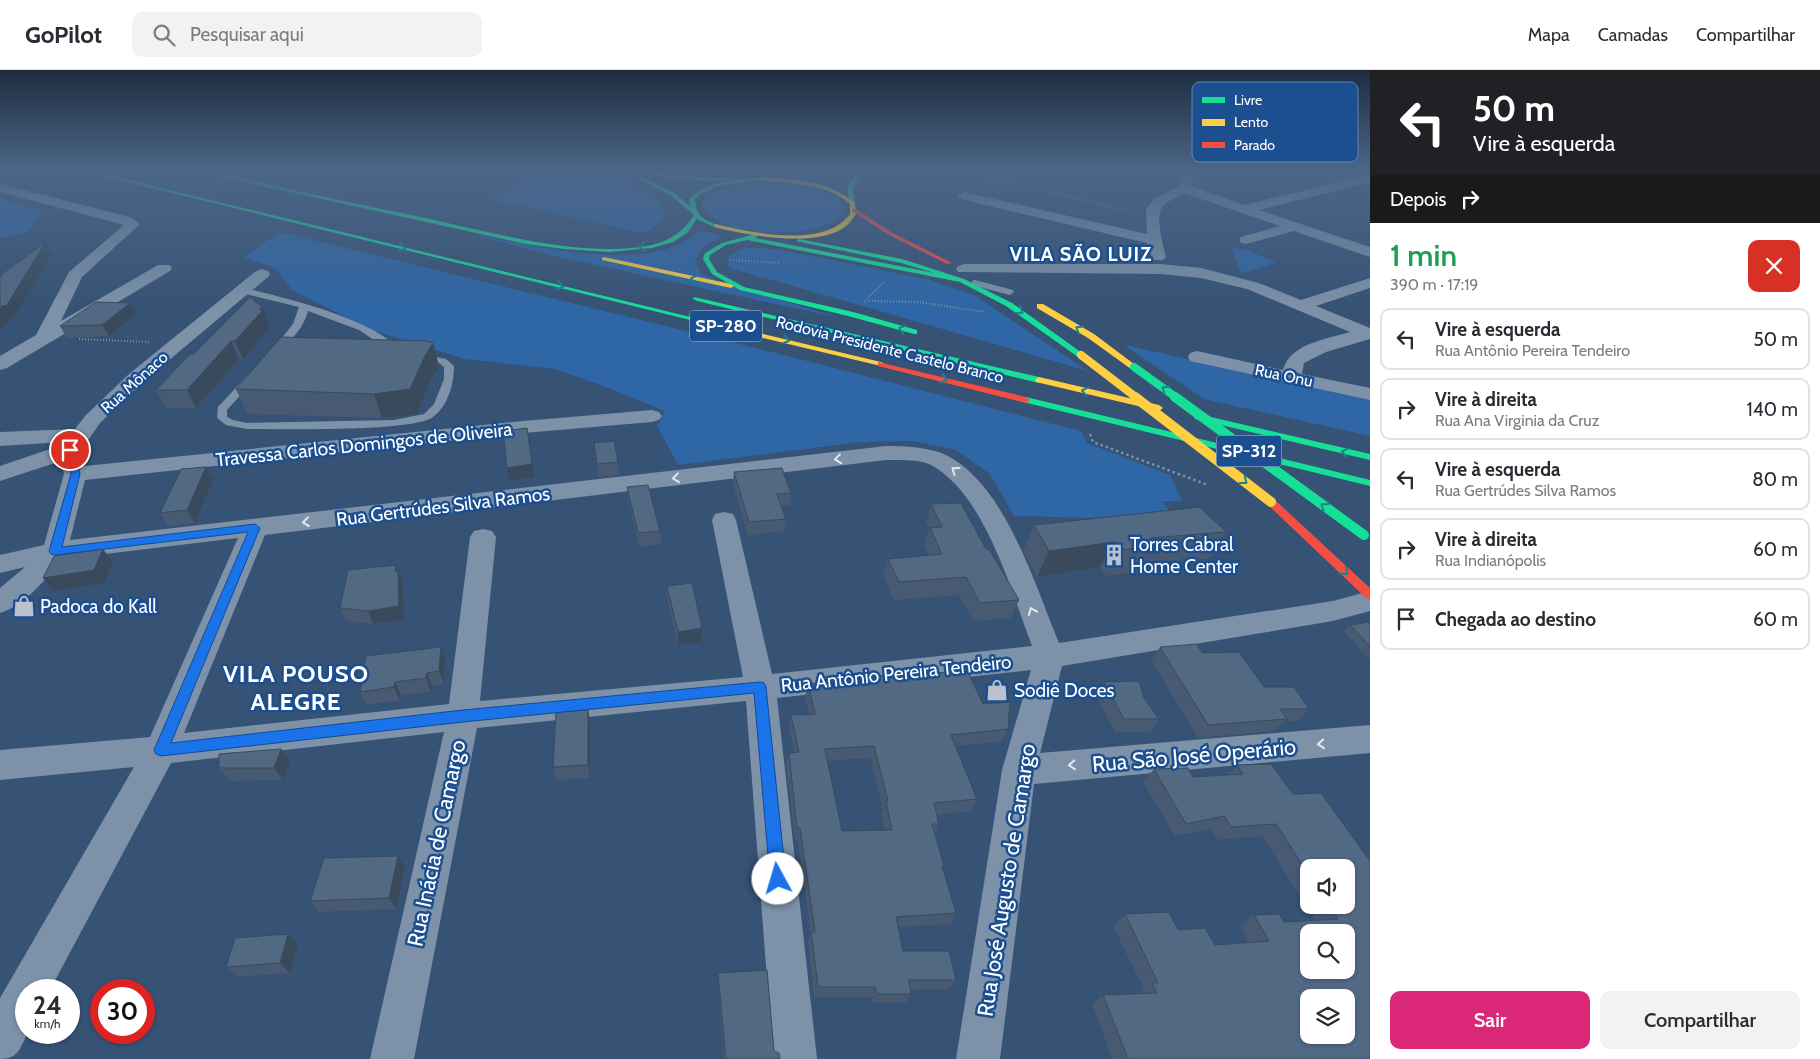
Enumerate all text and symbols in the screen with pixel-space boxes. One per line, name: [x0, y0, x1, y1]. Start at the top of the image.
search box: [132, 12, 482, 57]
text: GoPilot: [25, 20, 102, 49]
icon: search: [150, 21, 178, 49]
text: Pesquisar aqui: [190, 23, 304, 46]
text: Mapa: [1528, 24, 1570, 46]
text: Camadas: [1598, 24, 1668, 46]
text: Compartilhar: [1696, 24, 1795, 46]
legend: [1192, 82, 1358, 162]
text: 50 m: [1473, 87, 1555, 130]
icon: left: [1390, 90, 1455, 155]
text: Livre: [1234, 91, 1262, 109]
text: Lento: [1234, 113, 1268, 131]
text: Vire à esquerda: [1473, 130, 1615, 157]
text: Parado: [1234, 136, 1275, 154]
icon: right: [1456, 185, 1484, 213]
text: Depois: [1390, 188, 1446, 211]
text: 1 min: [1390, 237, 1457, 274]
button: close: [1748, 240, 1800, 292]
one-way arrow: [397, 242, 406, 253]
one-way arrow: [638, 242, 646, 252]
district label: VILA SÃO LUIZ: [1010, 242, 1152, 266]
one-way arrow: [690, 274, 699, 285]
text: 390 m · 17:19: [1390, 275, 1478, 294]
one-way arrow: [555, 280, 564, 291]
one-way arrow: [1015, 305, 1024, 314]
road number: SP-280: [690, 310, 762, 342]
street label: Rodovia Presidente Castelo Branco: [774, 312, 1006, 387]
text: Vire à esquerda: [1435, 318, 1561, 341]
one-way arrow: [899, 324, 907, 334]
icon: left: [1392, 325, 1420, 353]
one-way arrow: [1076, 326, 1085, 335]
text: 50 m: [1754, 328, 1798, 351]
one-way arrow: [781, 335, 789, 345]
text: Rua Antônio Pereira Tendeiro: [1435, 341, 1630, 360]
street label: Rua Mônaco: [97, 347, 172, 417]
street label: Rua Onu: [1253, 360, 1315, 391]
one-way arrow: [939, 373, 948, 384]
one-way arrow: [1081, 386, 1090, 397]
one-way arrow: [1162, 387, 1171, 395]
text: Vire à direita: [1435, 388, 1537, 411]
icon: right: [1392, 395, 1420, 423]
text: 140 m: [1747, 398, 1798, 421]
text: Rua Ana Virginia da Cruz: [1435, 411, 1599, 430]
street label: Travessa Carlos Domingos de Oliveira: [215, 417, 513, 472]
pin: [49, 429, 91, 471]
icon: arrive: [56, 436, 84, 464]
road number: SP-312: [1216, 436, 1282, 466]
one-way arrow: [1341, 447, 1349, 458]
one-way arrow: [833, 453, 841, 464]
text: Vire à esquerda: [1435, 458, 1561, 481]
icon: left: [1392, 465, 1420, 493]
one-way arrow: [951, 467, 961, 476]
text: 80 m: [1752, 468, 1798, 491]
one-way arrow: [672, 472, 680, 483]
one-way arrow: [1238, 476, 1247, 484]
text: Rua Gertrúdes Silva Ramos: [1435, 481, 1616, 500]
street label: Rua Gertrúdes Silva Ramos: [335, 482, 551, 531]
one-way arrow: [1320, 503, 1330, 512]
one-way arrow: [302, 516, 310, 527]
text: Vire à direita: [1435, 528, 1537, 551]
place label: Torres Cabral Home Center: [1130, 533, 1238, 578]
icon: right: [1392, 535, 1420, 563]
text: 60 m: [1753, 538, 1798, 561]
building icon: Torres Cabral Home Center: [1101, 542, 1127, 568]
text: Rua Indianópolis: [1435, 551, 1546, 570]
one-way arrow: [1340, 566, 1349, 575]
shop icon: Padoca do Kall: [11, 593, 37, 619]
place label: Padoca do Kall: [40, 595, 157, 618]
icon: arrive: [1392, 605, 1420, 633]
one-way arrow: [1027, 607, 1038, 616]
text: Chegada ao destino: [1435, 608, 1596, 631]
text: 60 m: [1753, 608, 1798, 631]
street label: Rua Antônio Pereira Tendeiro: [780, 650, 1012, 697]
district label: VILA POUSO ALEGRE: [223, 659, 369, 716]
shop icon: Sodiê Doces: [984, 677, 1010, 703]
place label: Sodiê Doces: [1014, 679, 1114, 702]
street label: Rua São José Operário: [1091, 733, 1297, 778]
street label: Rua Inácia de Camargo: [401, 737, 472, 949]
one-way arrow: [1317, 738, 1325, 749]
street label: Rua José Augusto de Camargo: [972, 742, 1041, 1018]
one-way arrow: [1068, 759, 1076, 770]
position arrow: [751, 852, 803, 904]
map controls: [1300, 859, 1355, 1044]
button: sound: [1300, 859, 1355, 914]
button: search: [1300, 924, 1355, 979]
speed limit sign: 30: [90, 979, 155, 1044]
button: layers: [1300, 989, 1355, 1044]
text: 24: [33, 990, 62, 1020]
button: Sair: [1390, 991, 1590, 1049]
button: Compartilhar: [1600, 991, 1800, 1049]
text: km/h: [34, 1016, 61, 1031]

